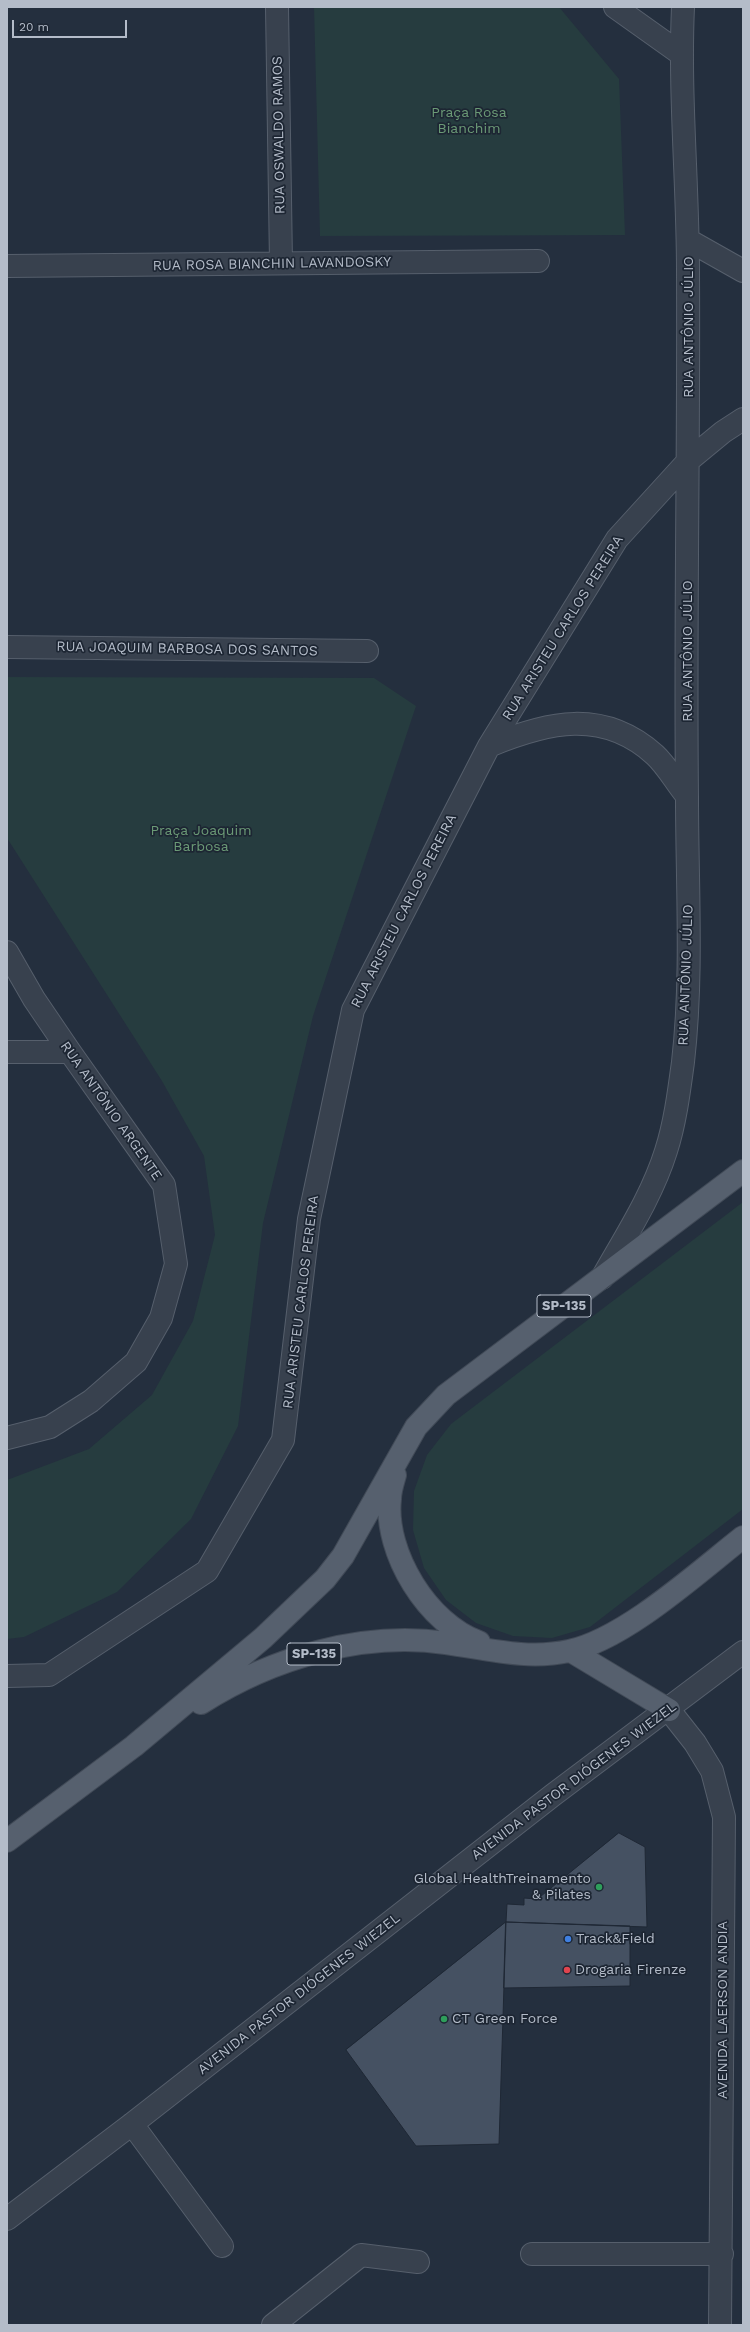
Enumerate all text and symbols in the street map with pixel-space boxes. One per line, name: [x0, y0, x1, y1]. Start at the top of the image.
scale bar: [14, 12, 129, 38]
text: 20 m: [19, 20, 49, 34]
street label: RUA OSWALDO RAMOS: [269, 56, 289, 214]
park label: Praça Rosa Bianchim: [431, 105, 507, 138]
street label: RUA ROSA BIANCHIN LAVANDOSKY: [153, 254, 391, 274]
street label: RUA ANTÔNIO JÚLIO: [681, 256, 697, 398]
street label: RUA ARISTEU CARLOS PEREIRA: [499, 532, 627, 724]
street label: RUA ANTÔNIO JÚLIO: [680, 580, 696, 722]
street label: RUA JOAQUIM BARBOSA DOS SANTOS: [56, 638, 318, 660]
street label: RUA ARISTEU CARLOS PEREIRA: [348, 811, 460, 1011]
park label: Praça Joaquim Barbosa: [150, 823, 252, 856]
street label: RUA ANTÔNIO JÚLIO: [675, 904, 697, 1046]
street label: RUA ANTÔNIO ARGENTE: [57, 1038, 165, 1184]
street label: RUA ARISTEU CARLOS PEREIRA: [280, 1194, 322, 1410]
road number: SP-135: [537, 1295, 591, 1317]
road number: SP-135: [287, 1643, 341, 1665]
street label: AVENIDA PASTOR DIÓGENES WIEZEL: [468, 1698, 680, 1864]
place label: Global HealthTreinamento & Pilates: [414, 1871, 591, 1904]
marker: Global HealthTreinamento & Pilates: [594, 1882, 604, 1892]
street label: AVENIDA PASTOR DIÓGENES WIEZEL: [194, 1910, 404, 2078]
street label: AVENIDA LAERSON ANDIA: [715, 1921, 731, 2099]
place label: Track&Field: [576, 1931, 655, 1947]
marker: Track&Field: [563, 1934, 573, 1944]
place label: Drogaria Firenze: [575, 1962, 686, 1978]
marker: Drogaria Firenze: [562, 1965, 572, 1975]
place label: CT Green Force: [452, 2011, 558, 2027]
marker: CT Green Force: [439, 2014, 449, 2024]

